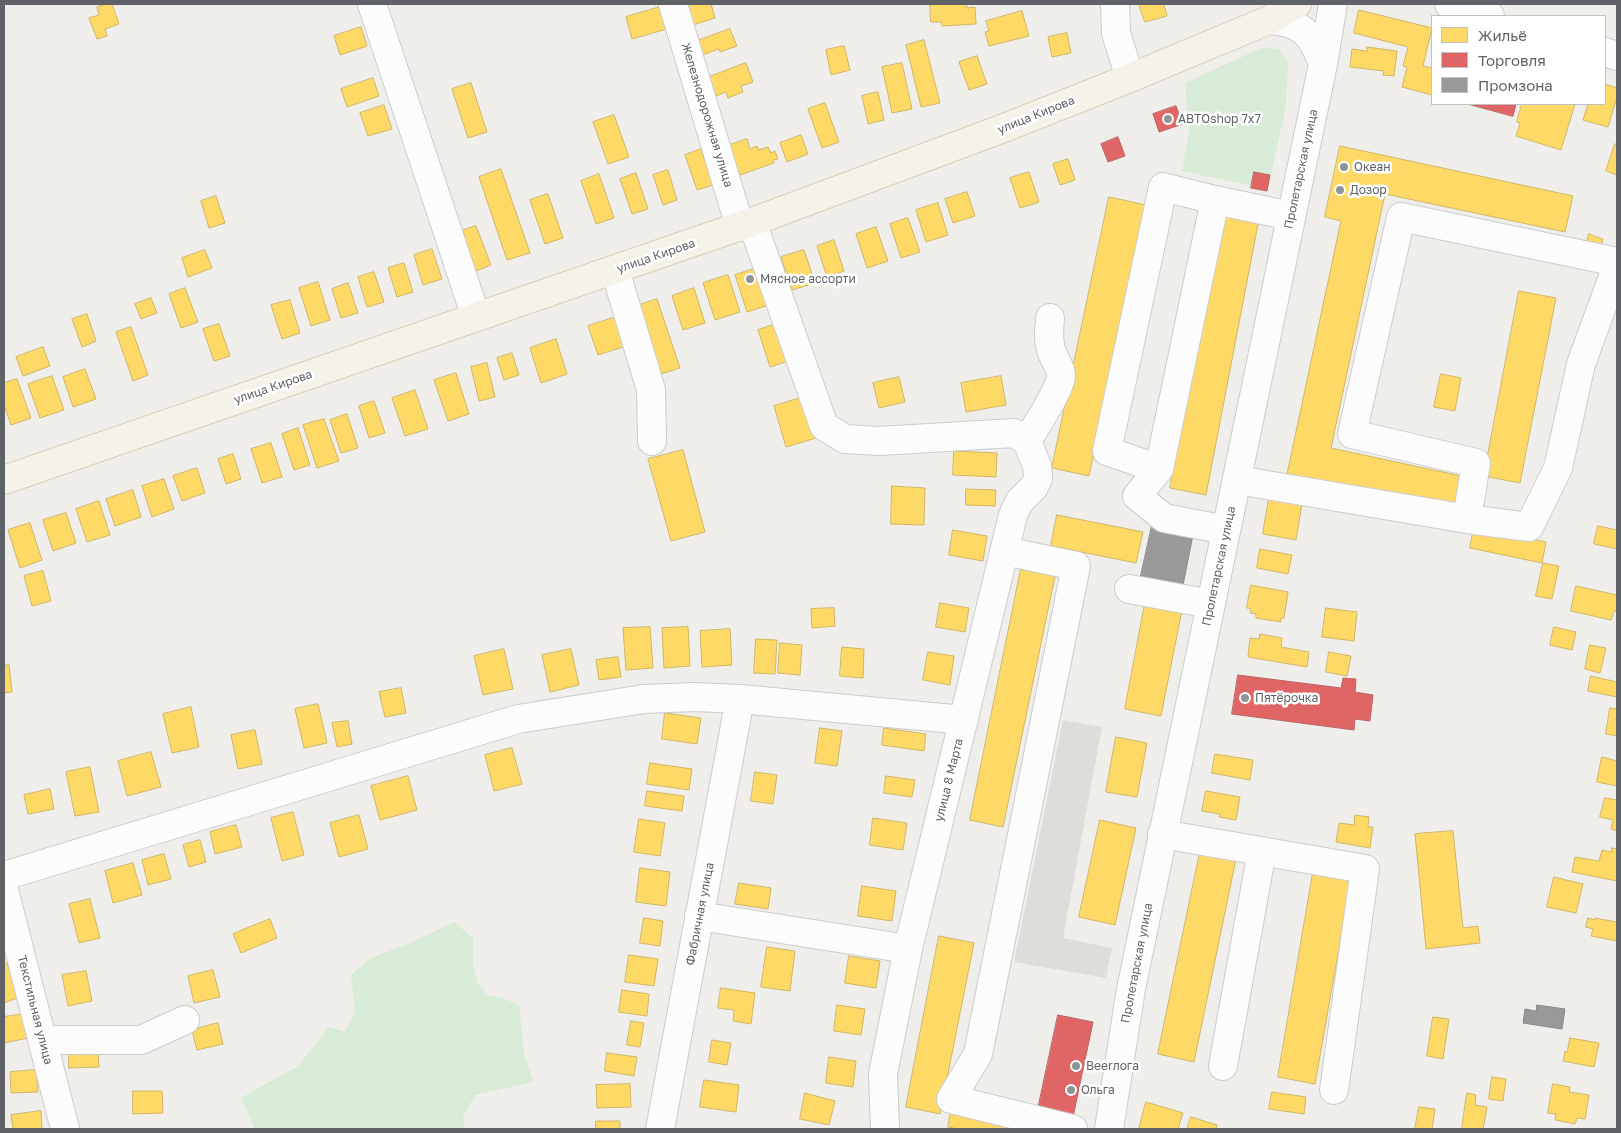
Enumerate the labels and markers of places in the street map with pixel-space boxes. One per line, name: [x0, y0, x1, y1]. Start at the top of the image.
place label: АВТОshop 7x7: [1178, 112, 1261, 126]
marker: АВТОshop 7x7: [1162, 113, 1174, 125]
place label: Океан: [1354, 160, 1391, 174]
marker: Океан: [1338, 161, 1350, 173]
place label: Дозор: [1350, 183, 1387, 197]
marker: Дозор: [1334, 184, 1346, 196]
place label: Мясное ассорти: [760, 272, 856, 286]
marker: Мясное ассорти: [744, 273, 756, 285]
place label: Пятёрочка: [1255, 691, 1318, 705]
marker: Пятёрочка: [1239, 692, 1251, 704]
place label: Beerлога: [1086, 1059, 1139, 1073]
marker: Beerлога: [1070, 1060, 1082, 1072]
place label: Ольга: [1081, 1083, 1115, 1097]
marker: Ольга: [1065, 1084, 1077, 1096]

